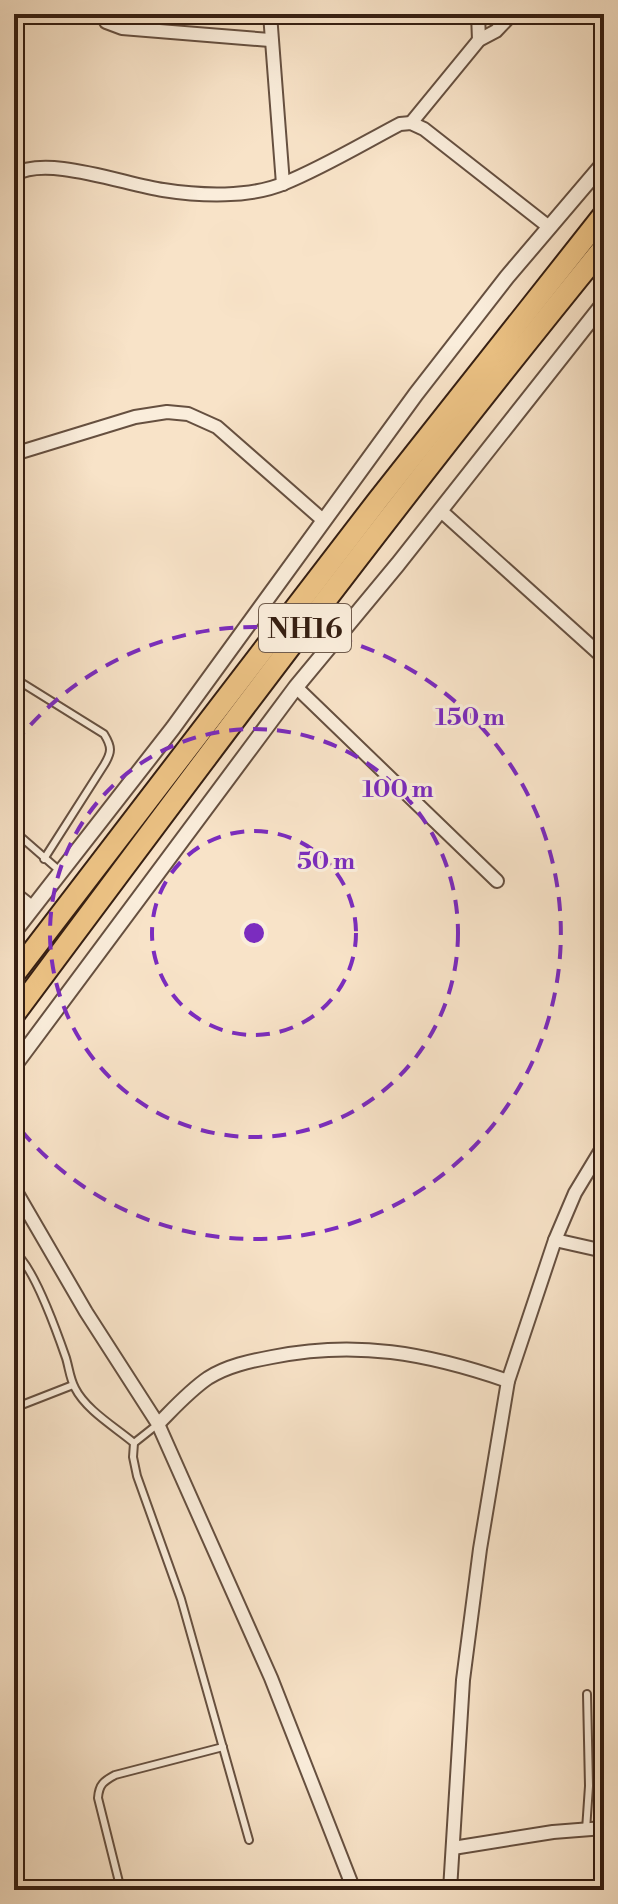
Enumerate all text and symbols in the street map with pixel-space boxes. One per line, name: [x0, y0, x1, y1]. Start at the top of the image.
road number: NH16: [259, 604, 351, 652]
text: 150 m: [435, 703, 505, 733]
text: 100 m: [362, 775, 434, 805]
text: 50 m: [297, 847, 355, 877]
centre of rings: [240, 919, 268, 947]

